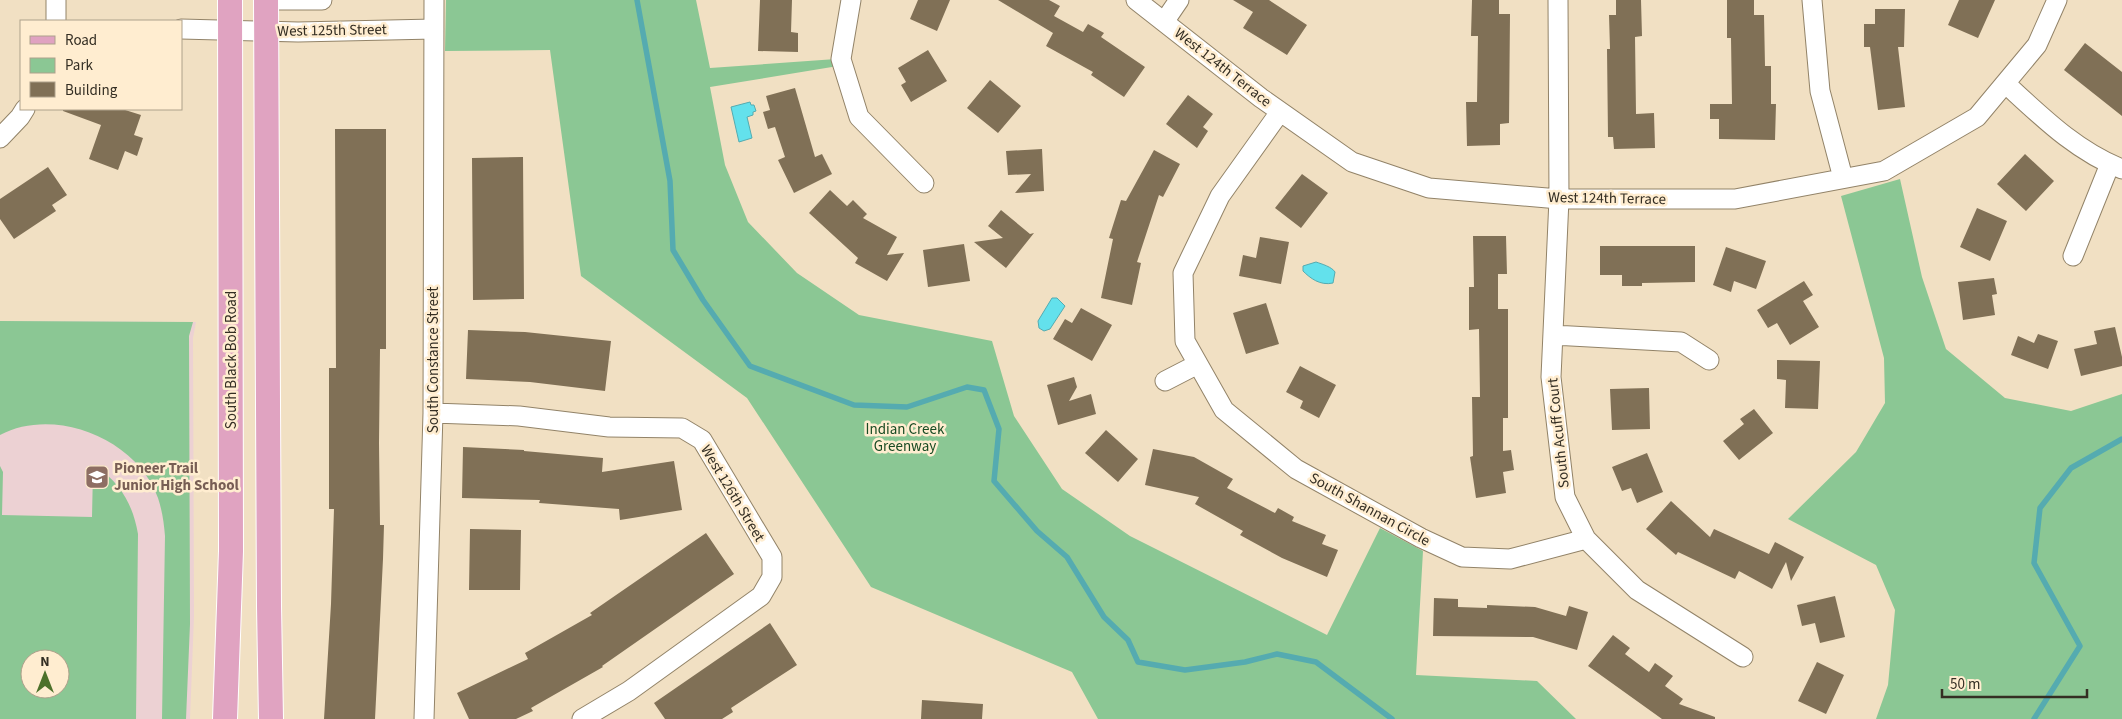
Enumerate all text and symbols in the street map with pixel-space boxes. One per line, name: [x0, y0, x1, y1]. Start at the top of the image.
street label: West 125th Street: [277, 19, 387, 42]
legend: [20, 20, 182, 110]
street label: West 124th Terrace: [1170, 23, 1276, 112]
text: Road: [65, 30, 97, 51]
text: Park: [65, 55, 94, 76]
text: Building: [65, 80, 118, 101]
street label: West 124th Terrace: [1548, 187, 1666, 210]
street label: South Constance Street: [423, 287, 444, 433]
street label: South Black Bob Road: [221, 291, 242, 429]
street label: South Acuff Court: [1542, 377, 1575, 489]
park label: Indian Creek Greenway: [866, 419, 945, 457]
street label: West 126th Street: [695, 441, 770, 546]
place label: Pioneer Trail Junior High School: [114, 458, 240, 496]
school or university icon: Pioneer Trail Junior High School: [84, 464, 110, 490]
street label: South Shannan Circle: [1306, 468, 1434, 551]
north arrow: [20, 649, 70, 699]
text: N: [40, 652, 50, 672]
scale bar: [1942, 666, 2087, 698]
text: 50 m: [1950, 674, 1980, 695]

